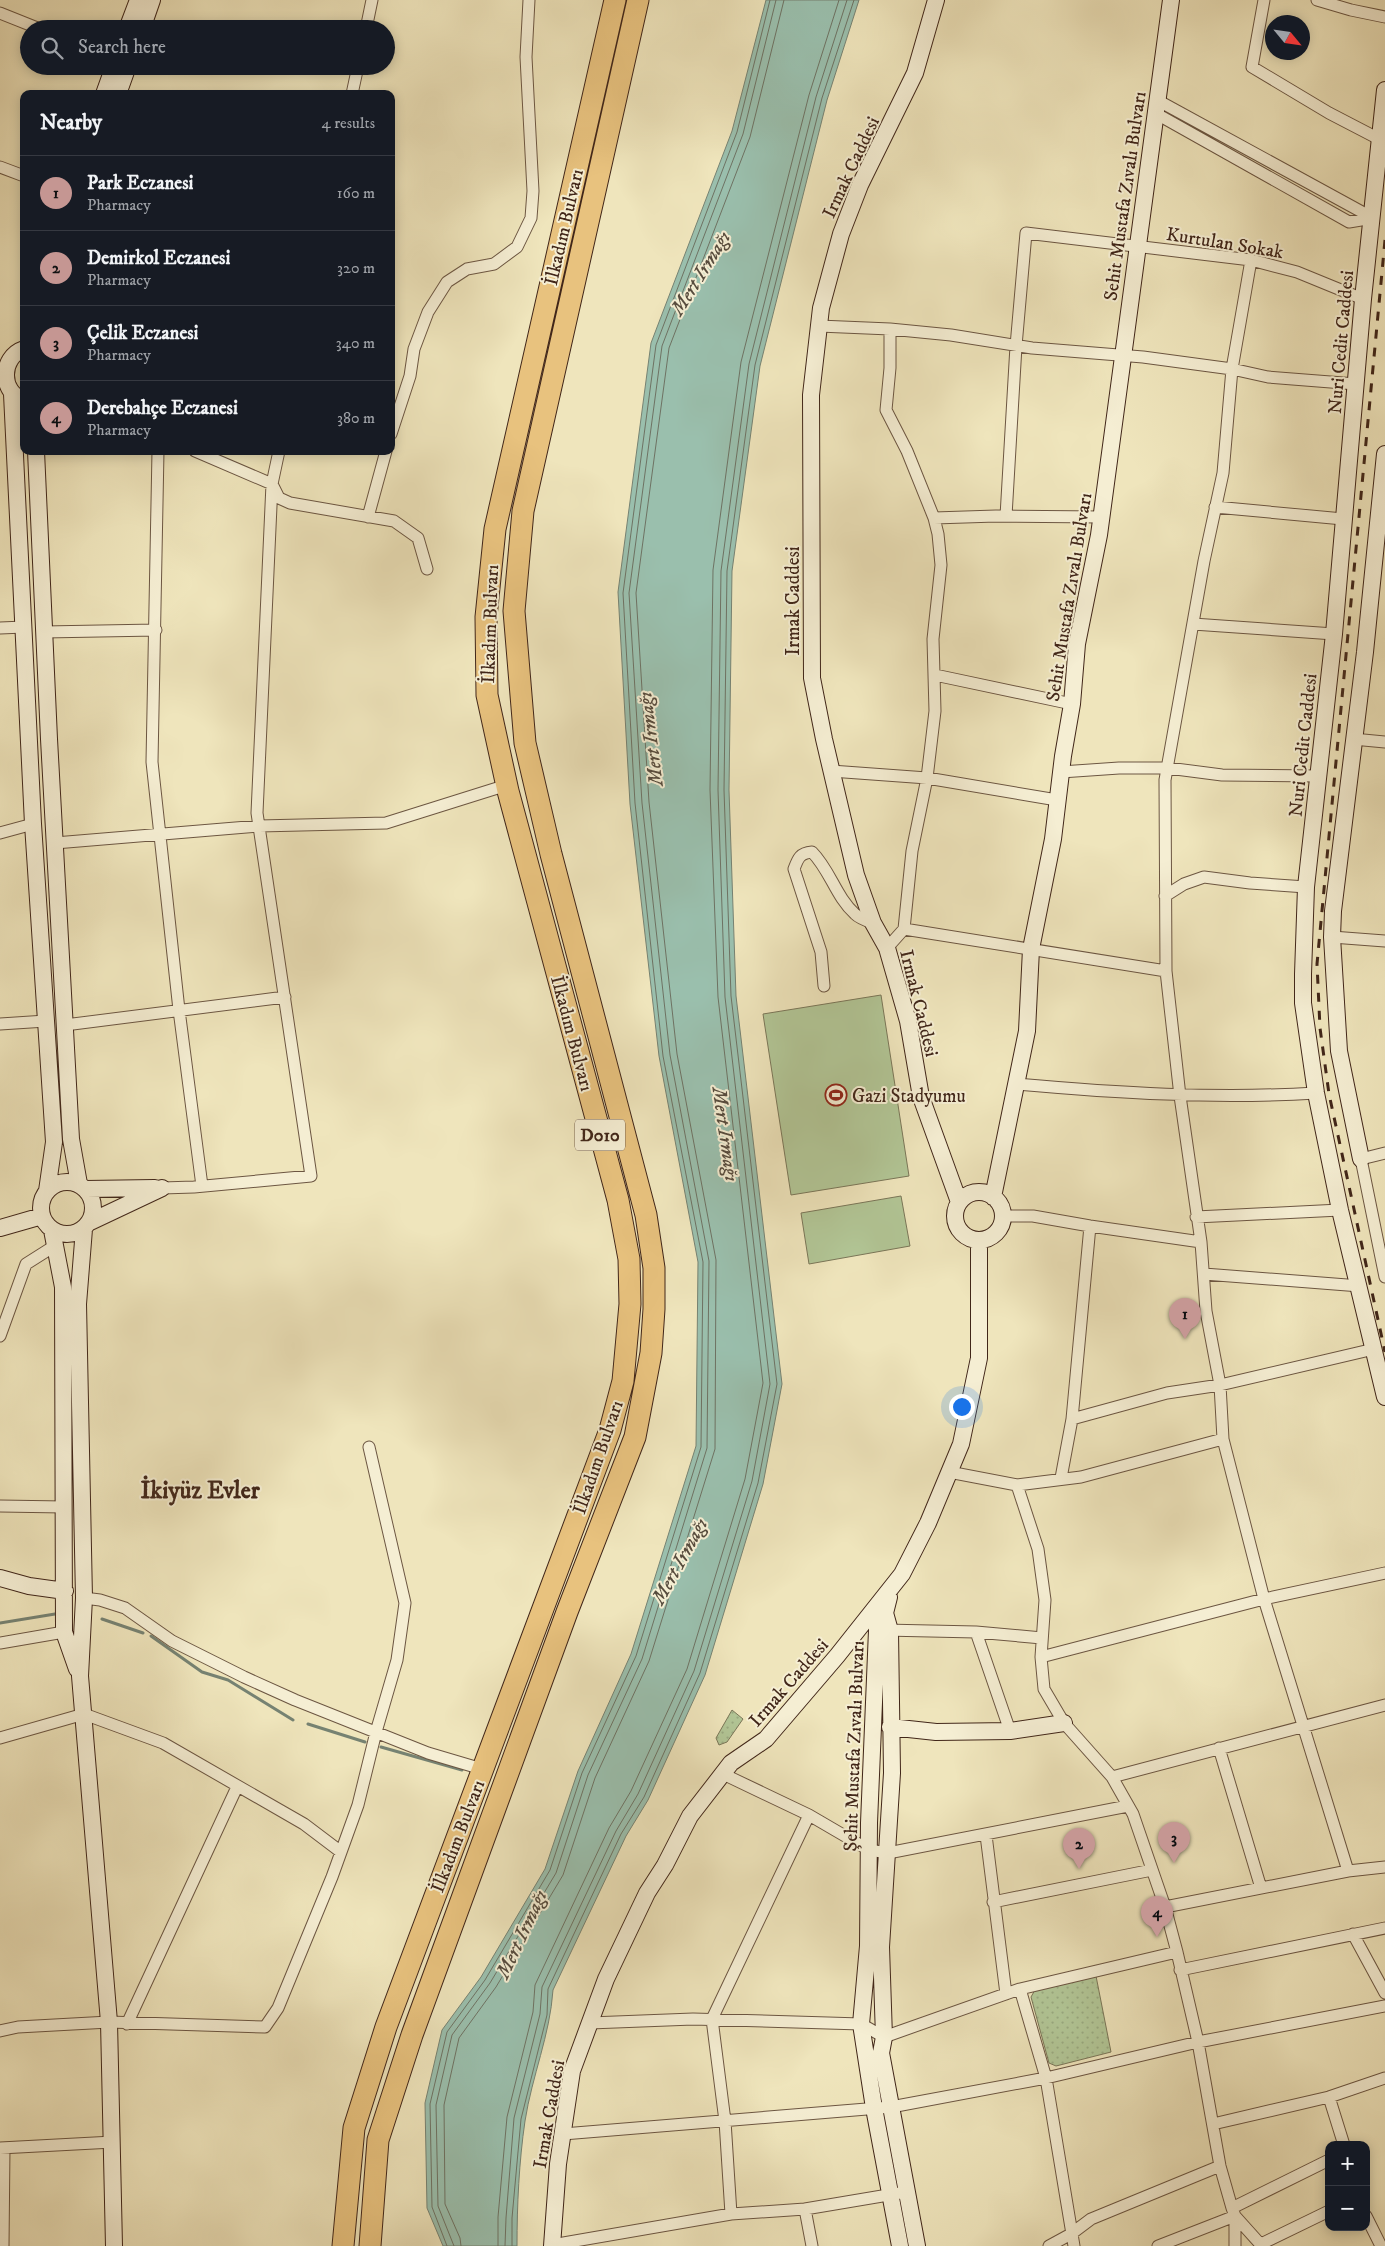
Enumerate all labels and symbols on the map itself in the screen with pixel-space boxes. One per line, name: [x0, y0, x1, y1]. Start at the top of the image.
north arrow: [1265, 15, 1310, 60]
street label: Sehit Mustafa Zıvalı Bulvarı: [1099, 90, 1152, 302]
street label: Irmak Caddesi: [818, 113, 885, 222]
street label: İlkadım Bulvarı: [539, 166, 589, 288]
street label: Kurtulan Sokak: [1164, 223, 1286, 264]
water label: Mert Irmağı: [665, 227, 737, 322]
street label: Nuri Cedit Caddesi: [1324, 269, 1359, 415]
street label: Sehit Mustafa Zıvalı Bulvarı: [1042, 491, 1097, 703]
street label: Irmak Caddesi: [782, 546, 805, 656]
street label: İlkadım Bulvarı: [476, 564, 504, 684]
street label: Nuri Cedit Caddesi: [1285, 672, 1322, 818]
water label: Mert Irmağı: [633, 690, 670, 789]
street label: Irmak Caddesi: [894, 947, 943, 1059]
street label: İlkadım Bulvarı: [545, 973, 599, 1094]
sports icon: Gazi Stadyumu: [824, 1083, 848, 1107]
water label: Mert Irmağı: [705, 1084, 743, 1183]
place label: Gazi Stadyumu: [852, 1085, 966, 1108]
road number: D010: [575, 1120, 625, 1150]
pin: 1: [1169, 1298, 1201, 1339]
your location: [949, 1394, 975, 1420]
street label: İlkadım Bulvarı: [567, 1397, 629, 1517]
district label: İkiyüz Evler: [140, 1475, 261, 1506]
water label: Mert Irmağı: [645, 1514, 714, 1611]
street label: Irmak Caddesi: [745, 1634, 834, 1732]
street label: Şehit Mustafa Zıvalı Bulvarı: [839, 1640, 870, 1852]
street label: İlkadım Bulvarı: [425, 1776, 490, 1896]
pin: 3: [1158, 1822, 1190, 1863]
pin: 2: [1063, 1828, 1095, 1869]
water label: Mert Irmağı: [490, 1886, 554, 1985]
pin: 4: [1141, 1896, 1173, 1937]
street label: Irmak Caddesi: [529, 2058, 570, 2170]

